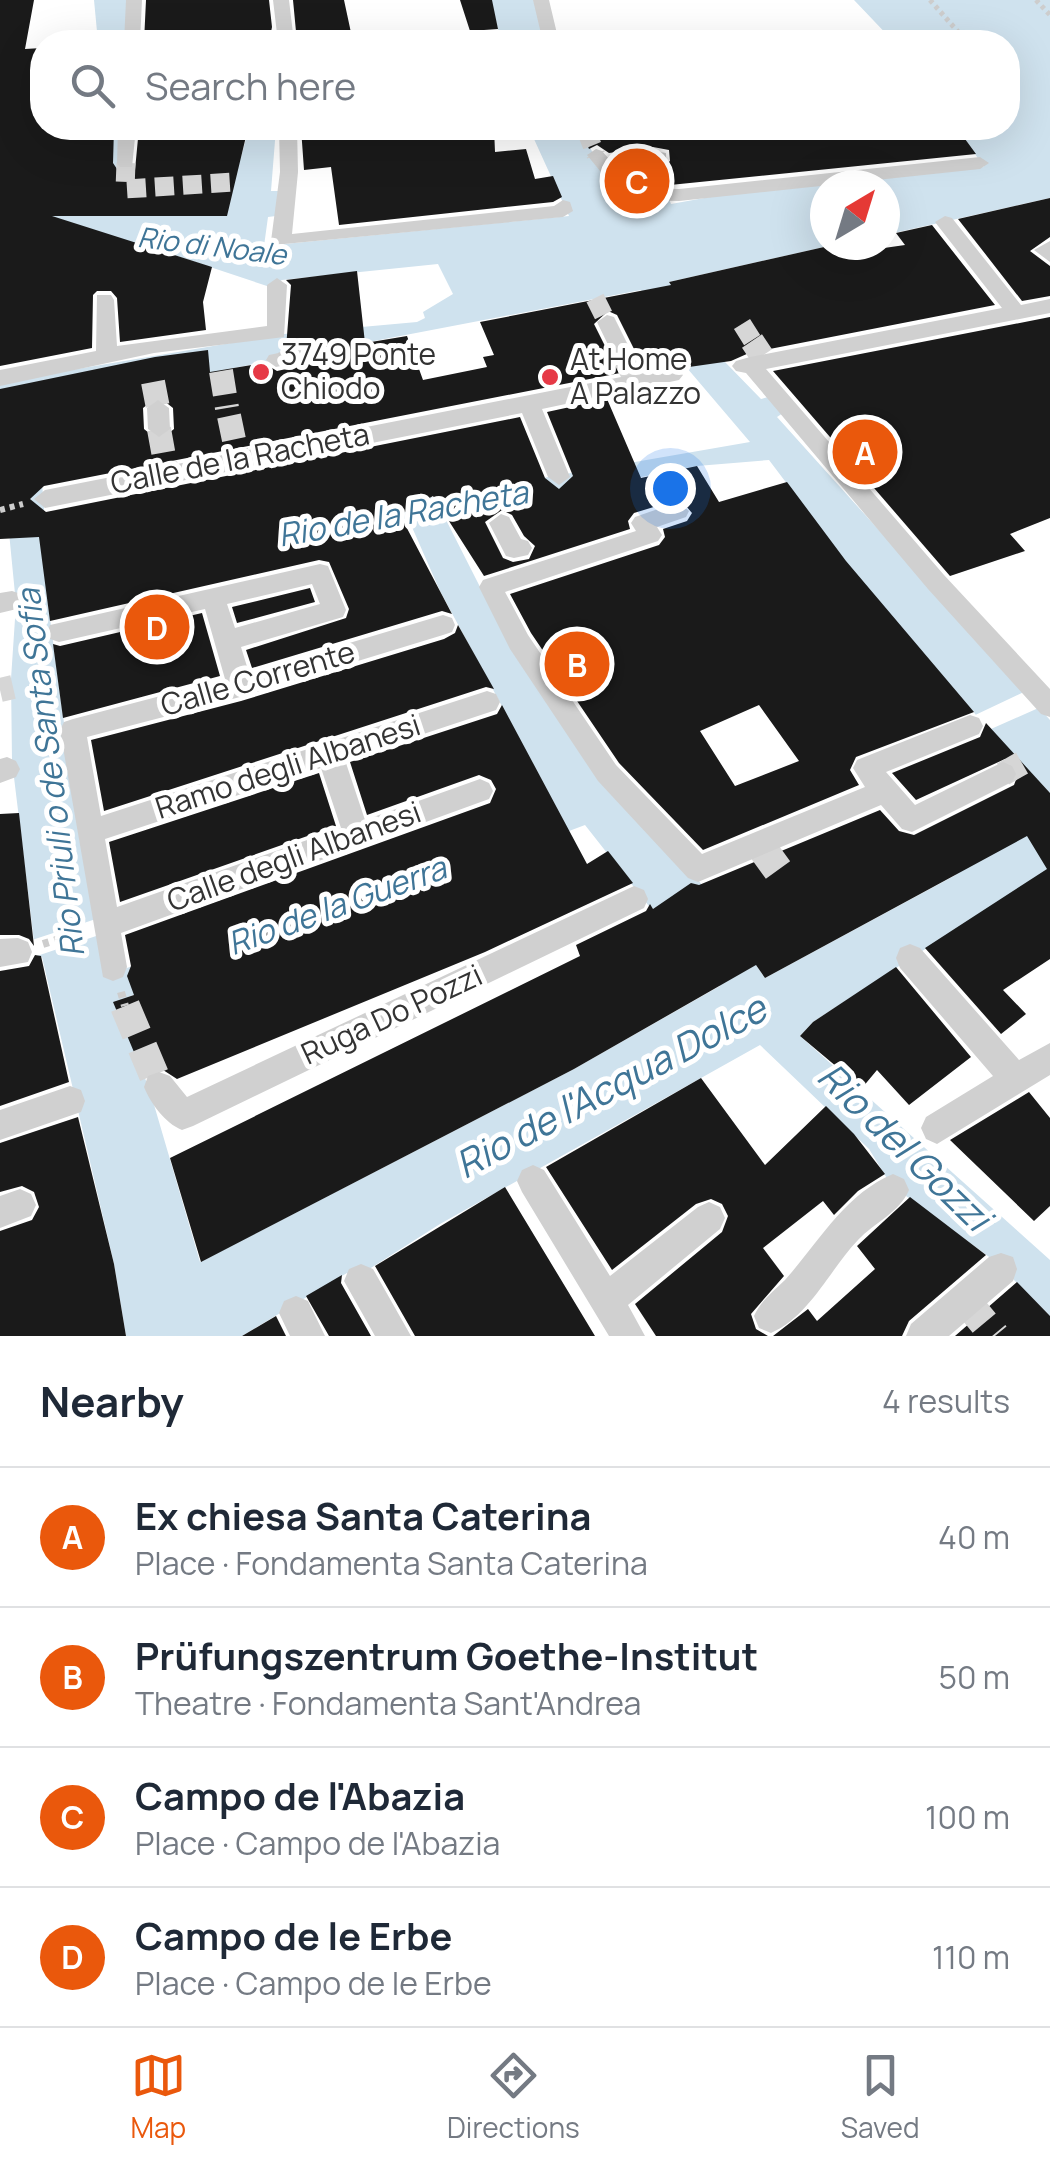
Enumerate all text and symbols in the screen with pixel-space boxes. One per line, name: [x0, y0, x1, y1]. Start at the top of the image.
search box: [30, 30, 1020, 140]
icon: search: [65, 58, 120, 113]
text: Search here: [145, 59, 356, 111]
pin: C: [604, 144, 670, 218]
north arrow: [810, 170, 900, 260]
water label: Rio di Noale: [136, 217, 290, 273]
place label: 3749 Ponte Chiodo: [281, 333, 436, 408]
place label: At Home A Palazzo: [570, 338, 701, 413]
marker: 3749 Ponte Chiodo: [250, 361, 272, 383]
marker: At Home A Palazzo: [539, 366, 561, 388]
street label: Calle de la Racheta: [107, 412, 373, 503]
pin: A: [832, 414, 898, 490]
your location: [645, 463, 696, 514]
water label: Rio de la Racheta: [275, 469, 533, 557]
water label: Rio Priuli o de Santa Sofia: [5, 584, 94, 960]
pin: D: [124, 590, 190, 664]
pin: B: [544, 626, 610, 702]
street label: Calle Corrente: [156, 630, 359, 725]
street label: Ramo degli Albanesi: [150, 703, 425, 828]
street label: Calle degli Albanesi: [161, 791, 426, 921]
water label: Rio de la Guerra: [221, 844, 454, 965]
street label: Ruga Do Pozzi: [294, 954, 488, 1073]
water label: Rio de l'Acqua Dolce: [446, 980, 777, 1189]
water label: Rio del Gozzi: [808, 1050, 1006, 1244]
text: Nearby: [40, 1372, 184, 1430]
text: 4 results: [882, 1379, 1010, 1423]
text: Ex chiesa Santa Caterina: [135, 1489, 591, 1541]
text: A: [62, 1515, 83, 1559]
text: 40 m: [938, 1515, 1010, 1559]
text: Place · Fondamenta Santa Caterina: [135, 1541, 648, 1585]
text: Prüfungszentrum Goethe-Institut: [135, 1629, 758, 1681]
text: B: [62, 1655, 83, 1699]
text: 50 m: [938, 1655, 1010, 1699]
text: Theatre · Fondamenta Sant'Andrea: [135, 1681, 641, 1725]
text: Campo de l'Abazia: [135, 1769, 465, 1821]
text: C: [61, 1795, 84, 1839]
text: 100 m: [925, 1795, 1010, 1839]
text: Place · Campo de l'Abazia: [135, 1821, 500, 1865]
text: Campo de le Erbe: [135, 1909, 452, 1961]
text: D: [61, 1935, 84, 1979]
text: 110 m: [932, 1935, 1010, 1979]
text: Place · Campo de le Erbe: [135, 1961, 492, 2005]
tab: Map: [130, 2048, 186, 2146]
tab: Directions: [447, 2048, 580, 2146]
tab: Saved: [841, 2048, 920, 2146]

